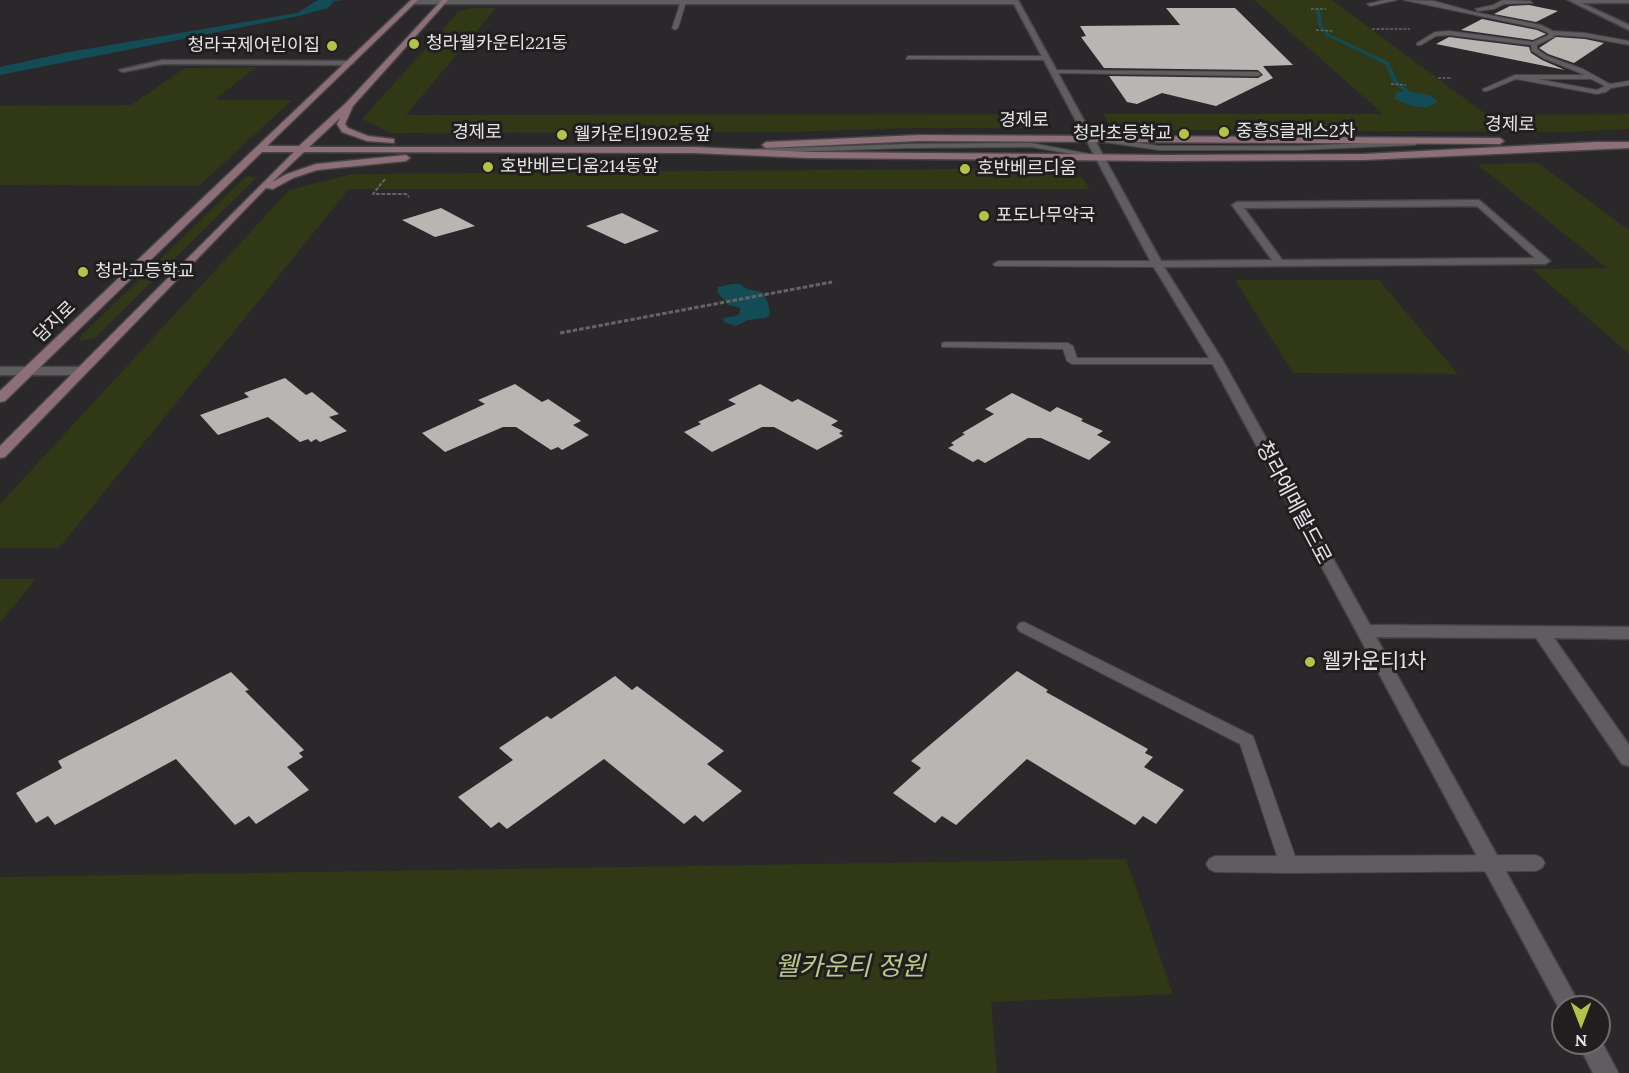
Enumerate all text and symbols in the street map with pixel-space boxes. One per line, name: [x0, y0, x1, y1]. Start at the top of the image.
place label: 청라웰카운티221동: [426, 33, 568, 55]
place label: 청라국제어린이집: [188, 35, 320, 57]
marker: 청라웰카운티221동: [407, 37, 421, 51]
marker: 청라국제어린이집: [325, 39, 339, 53]
street label: 경제로: [999, 110, 1049, 132]
street label: 경제로: [1485, 114, 1535, 136]
place label: 중흥S클래스2차: [1236, 121, 1355, 143]
street label: 경제로: [452, 122, 502, 144]
place label: 청라초등학교: [1073, 123, 1172, 145]
place label: 웰카운티1902동앞: [574, 124, 711, 146]
marker: 중흥S클래스2차: [1217, 125, 1231, 139]
marker: 청라초등학교: [1177, 127, 1191, 141]
marker: 웰카운티1902동앞: [555, 128, 569, 142]
place label: 호반베르디움214동앞: [500, 156, 658, 178]
place label: 호반베르디움: [977, 158, 1076, 180]
marker: 호반베르디움214동앞: [481, 160, 495, 174]
marker: 호반베르디움: [958, 162, 972, 176]
place label: 포도나무약국: [996, 205, 1095, 227]
marker: 포도나무약국: [977, 209, 991, 223]
place label: 청라고등학교: [95, 261, 194, 283]
marker: 청라고등학교: [76, 265, 90, 279]
street label: 담지로: [30, 297, 80, 347]
street label: 청라에메랄드로: [1250, 437, 1336, 569]
place label: 웰카운티1차: [1322, 649, 1426, 675]
marker: 웰카운티1차: [1303, 655, 1317, 669]
park label: 웰카운티 정원: [775, 952, 925, 984]
north arrow: [1551, 995, 1611, 1055]
text: N: [1575, 1031, 1587, 1051]

